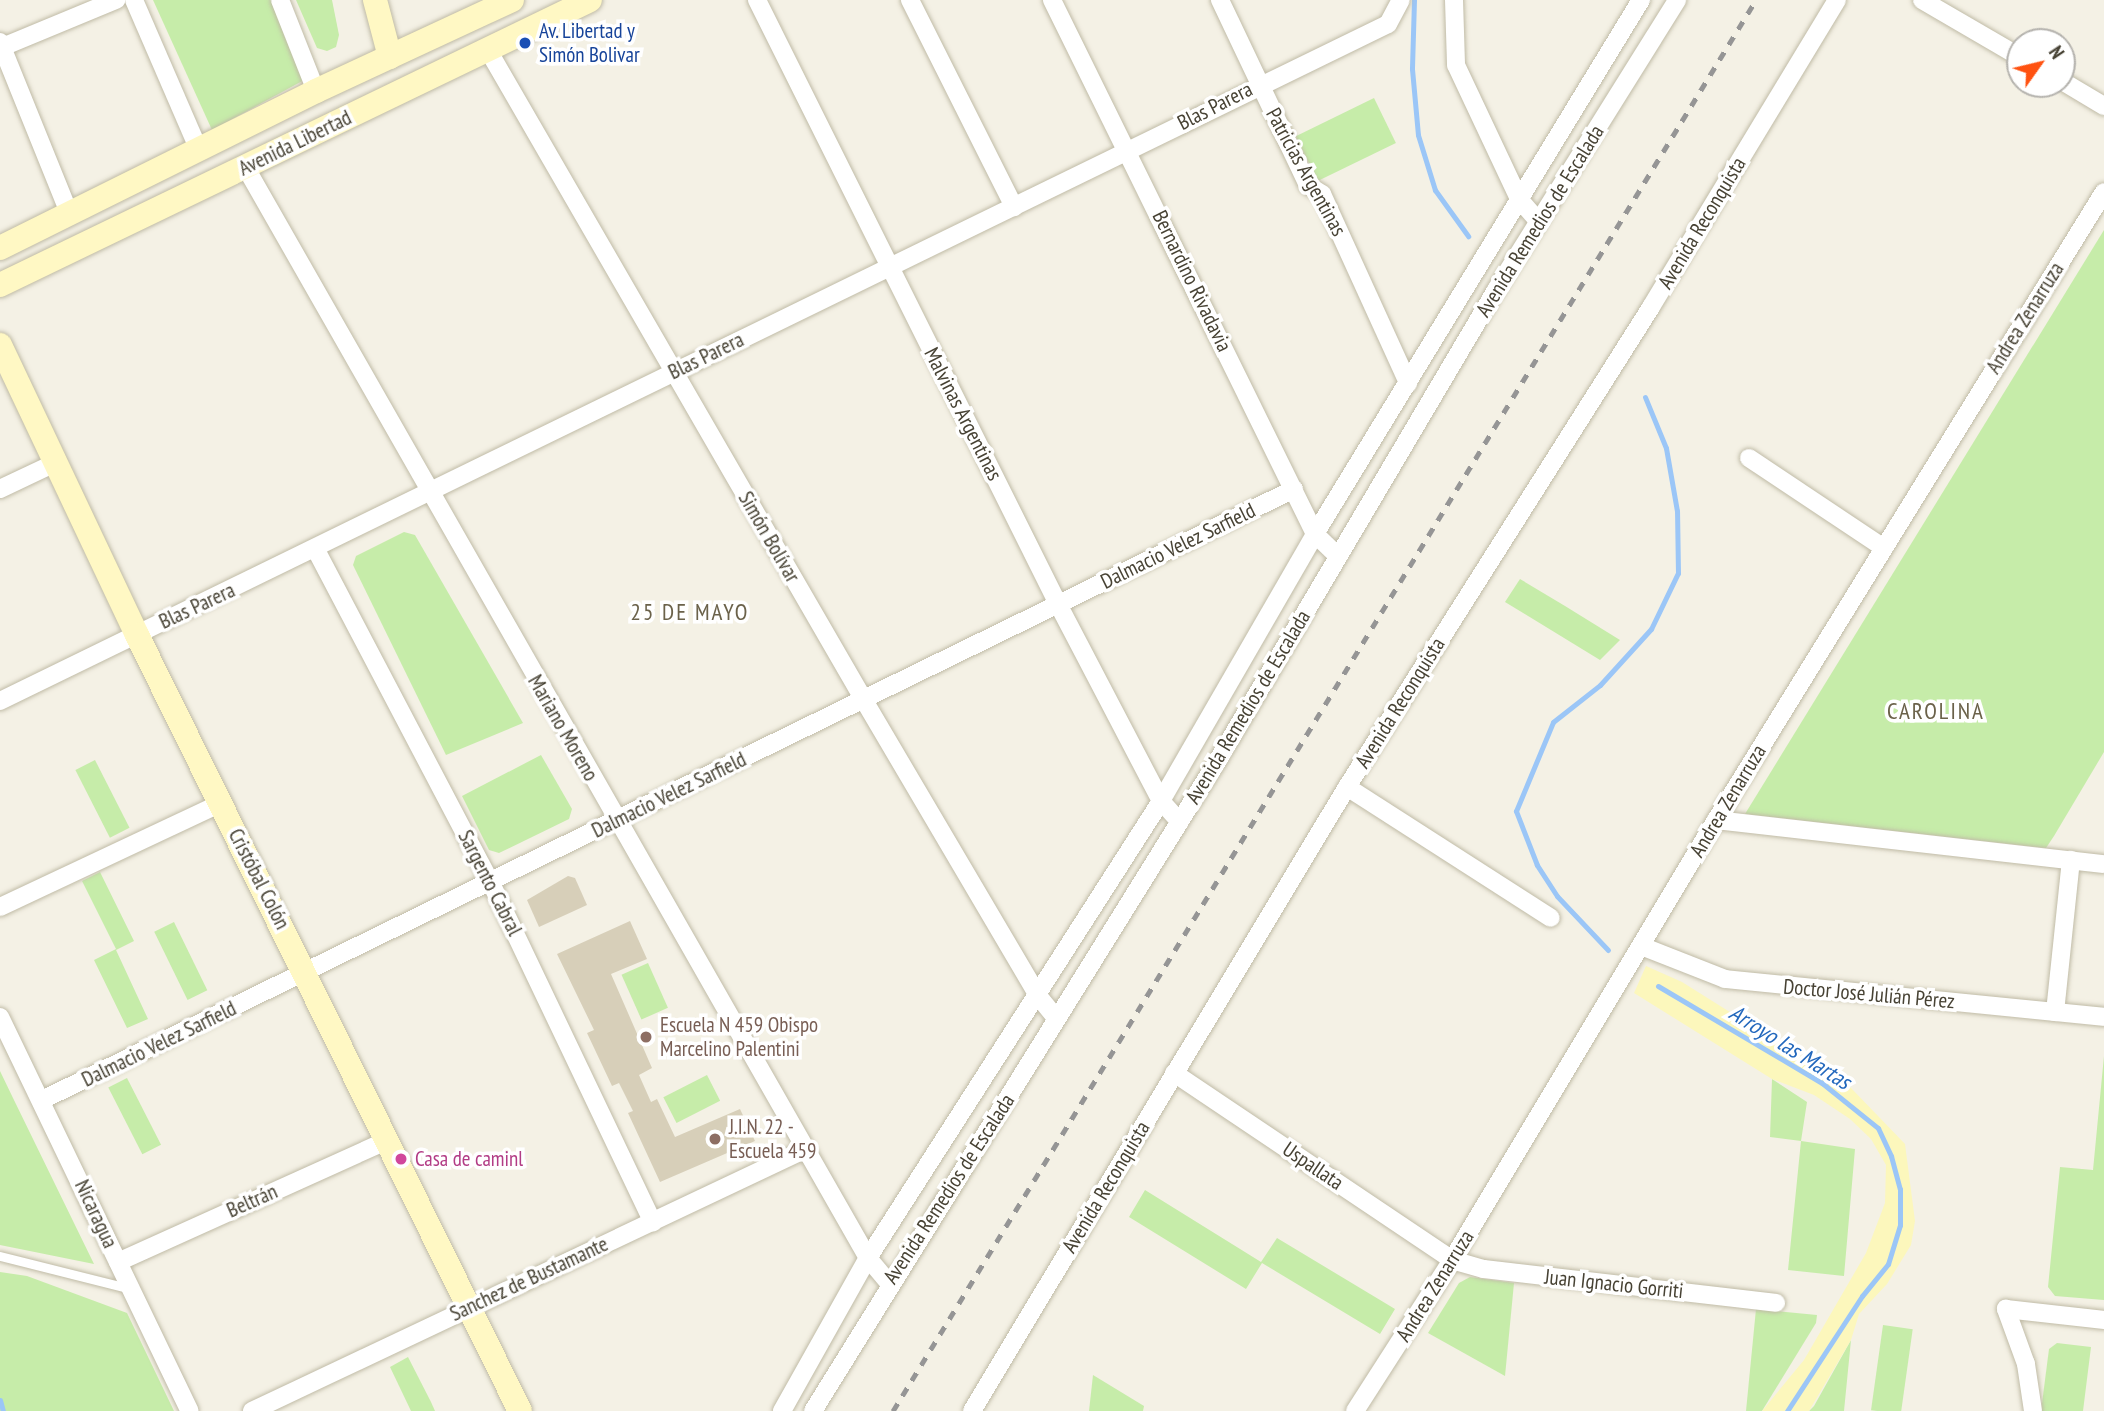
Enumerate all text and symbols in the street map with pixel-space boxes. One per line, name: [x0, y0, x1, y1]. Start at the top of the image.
place label: Av. Libertad y Simón Bolivar: [539, 18, 640, 68]
north arrow: [2006, 28, 2076, 98]
marker: Av. Libertad y Simón Bolivar: [517, 35, 533, 51]
text: N: [2044, 41, 2070, 63]
street label: Blas Parera: [1173, 76, 1257, 136]
street label: Patricias Argentinas: [1260, 103, 1352, 241]
street label: Avenida Libertad: [234, 105, 356, 181]
street label: Avenida Remedios de Escalada: [1471, 120, 1609, 322]
street label: Avenida Reconquista: [1653, 153, 1751, 293]
street label: Bernardino Rivadavia: [1147, 206, 1237, 356]
street label: Andrea Zenarruza: [1981, 258, 2069, 378]
street label: Blas Parera: [664, 327, 748, 385]
street label: Malvinas Argentinas: [919, 343, 1007, 485]
street label: Simón Bolívar: [733, 487, 805, 587]
street label: Dalmacio Velez Sarfield: [1096, 497, 1260, 595]
street label: Blas Parera: [155, 578, 239, 634]
district label: 25 DE MAYO: [632, 598, 748, 626]
street label: Avenida Remedios de Escalada: [1180, 606, 1316, 808]
street label: Avenida Reconquista: [1350, 633, 1450, 773]
street label: Mariano Moreno: [522, 670, 604, 786]
district label: CAROLINA: [1888, 697, 1984, 725]
street label: Andrea Zenarruza: [1685, 740, 1771, 862]
street label: Dalmacio Velez Sarfield: [587, 746, 751, 844]
street label: Cristóbal Colón: [223, 824, 295, 934]
street label: Sargento Cabral: [453, 826, 527, 940]
street label: Doctor José Julián Pérez: [1782, 974, 1956, 1014]
street label: Dalmacio Velez Sarfield: [77, 995, 241, 1093]
water label: Arroyo las Martas: [1724, 999, 1856, 1095]
place label: Escuela N 459 Obispo Marcelino Palentini: [660, 1012, 818, 1062]
marker: Escuela N 459 Obispo Marcelino Palentini: [638, 1029, 654, 1045]
street label: Avenida Remedios de Escalada: [878, 1089, 1020, 1289]
place label: J.I.N. 22 - Escuela 459: [729, 1114, 816, 1164]
street label: Avenida Reconquista: [1057, 1117, 1155, 1257]
marker: J.I.N. 22 - Escuela 459: [707, 1131, 723, 1147]
street label: Uspallata: [1278, 1137, 1348, 1195]
place label: Casa de caminl: [415, 1146, 523, 1172]
marker: Casa de caminl: [393, 1151, 409, 1167]
street label: Nicaragua: [69, 1176, 123, 1252]
street label: Beltrán: [223, 1179, 281, 1223]
street label: Andrea Zenarruza: [1391, 1226, 1479, 1346]
street label: Sanchez de Bustamante: [446, 1231, 612, 1327]
street label: Juan Ignacio Gorriti: [1543, 1264, 1685, 1304]

